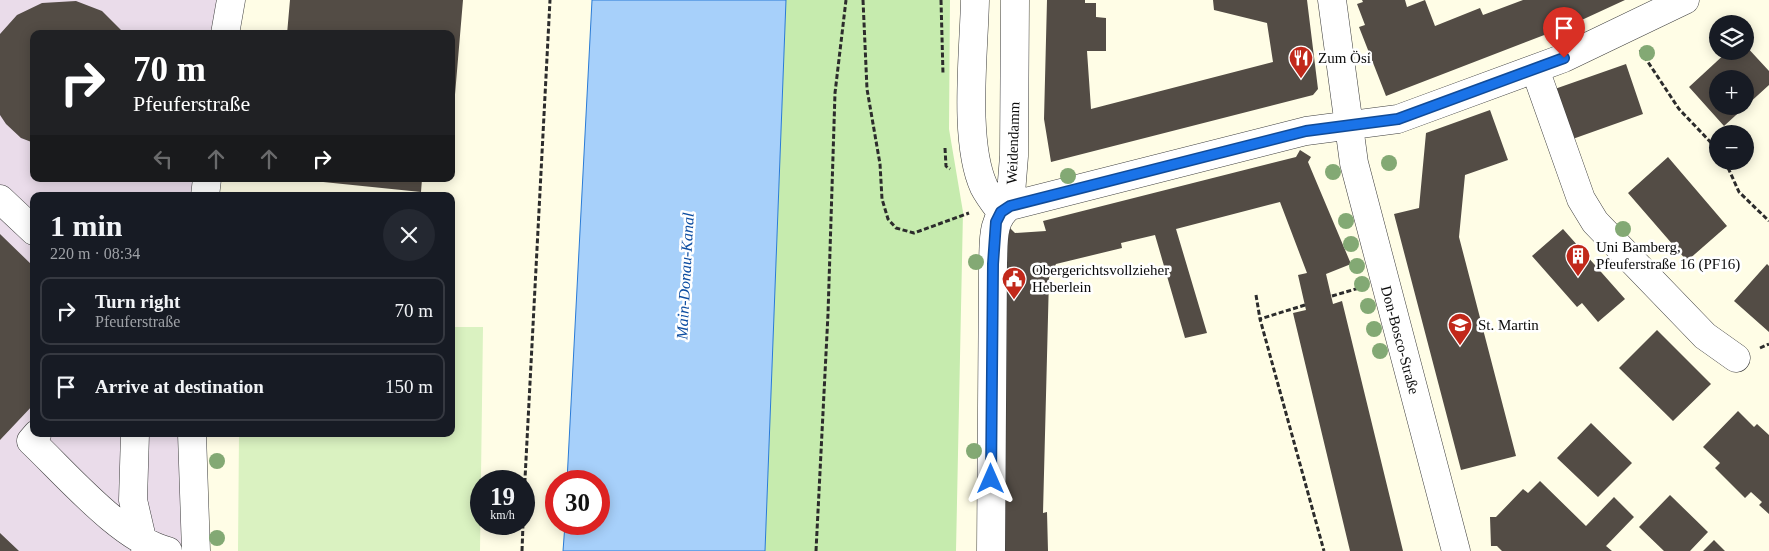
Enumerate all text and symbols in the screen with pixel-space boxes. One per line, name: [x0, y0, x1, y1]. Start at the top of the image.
pin: [1543, 7, 1585, 58]
icon: arrive: [1550, 14, 1578, 42]
map controls: [1709, 15, 1754, 170]
button: layers: [1709, 15, 1754, 60]
restaurant icon: Zum Ösi: [1288, 45, 1314, 79]
icon: right: [50, 50, 115, 115]
text: 70 m: [133, 50, 206, 89]
place label: Zum Ösi: [1318, 50, 1371, 66]
button: +: [1709, 70, 1754, 115]
text: Pfeuferstraße: [133, 91, 250, 116]
street label: Weidendamm: [1004, 101, 1022, 185]
button: −: [1709, 125, 1754, 170]
icon: left: [149, 145, 177, 173]
icon: ahead: [202, 145, 230, 173]
icon: ahead: [255, 145, 283, 173]
icon: right: [308, 145, 336, 173]
text: 1 min: [50, 209, 123, 242]
button: close: [383, 209, 435, 261]
water label: Main-Donau-Kanal: [673, 212, 697, 341]
place label: Uni Bamberg, Pfeuferstraße 16 (PF16): [1596, 239, 1740, 273]
building icon: Uni Bamberg, Pfeuferstraße 16 (PF16): [1565, 243, 1591, 277]
text: 220 m · 08:34: [50, 245, 140, 262]
place label: Obergerichtsvollzieher Heberlein: [1032, 262, 1169, 295]
public building icon: Obergerichtsvollzieher Heberlein: [1001, 266, 1027, 300]
street label: Don-Bosco-Straße: [1378, 284, 1422, 396]
text: Turn right: [95, 291, 180, 312]
icon: right: [52, 297, 80, 325]
text: 70 m: [394, 300, 433, 321]
school or university icon: St. Martin: [1447, 312, 1473, 346]
text: Pfeuferstraße: [95, 313, 180, 330]
place label: St. Martin: [1478, 317, 1539, 333]
icon: arrive: [52, 373, 80, 401]
text: Arrive at destination: [95, 376, 264, 397]
text: 150 m: [385, 376, 433, 397]
position arrow: [964, 452, 1016, 504]
speed limit sign: 30: [545, 470, 610, 535]
text: 19: [490, 483, 515, 510]
text: km/h: [490, 508, 515, 522]

